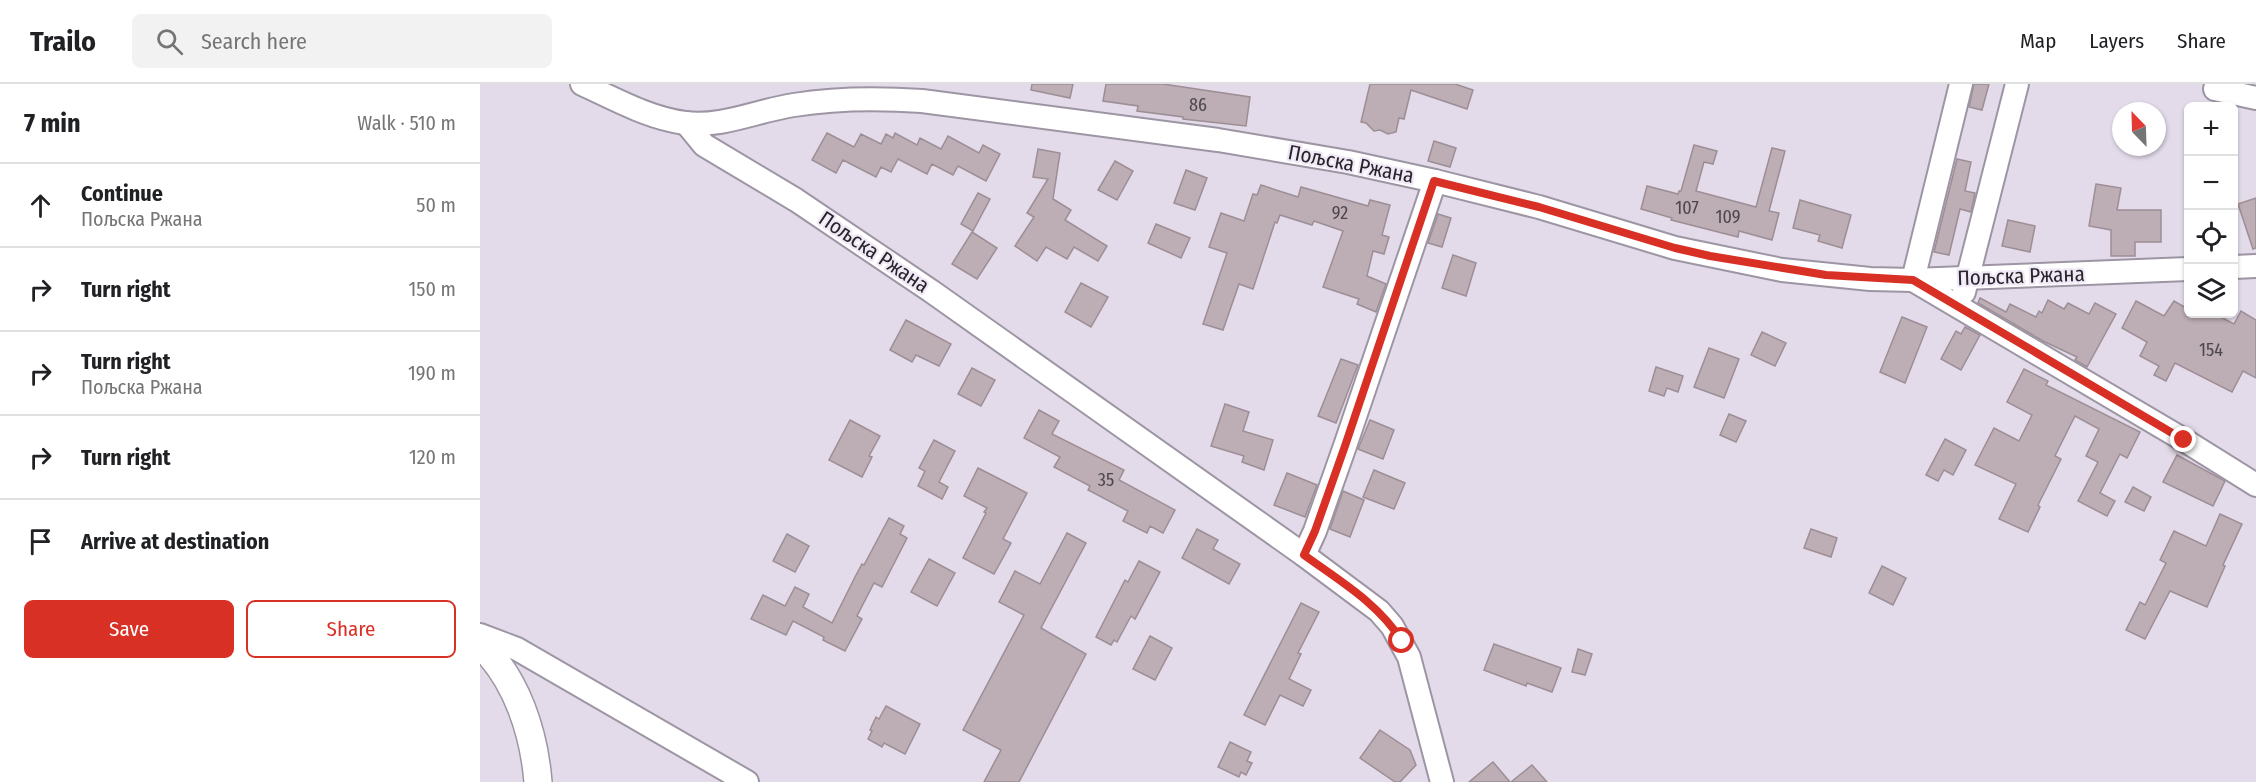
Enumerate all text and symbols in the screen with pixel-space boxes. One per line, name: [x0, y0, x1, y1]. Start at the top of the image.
search box: [132, 14, 552, 68]
text: Trailo: [30, 25, 96, 58]
icon: search: [153, 25, 186, 58]
text: Search here: [201, 28, 307, 55]
text: Map: [2020, 28, 2056, 54]
text: Layers: [2089, 28, 2144, 54]
text: Share: [2177, 28, 2226, 54]
house number: 86: [1189, 94, 1207, 116]
north arrow: [2112, 102, 2166, 156]
map controls: [2184, 102, 2238, 318]
button: +: [2184, 102, 2238, 156]
text: 7 min: [24, 108, 81, 139]
text: Walk · 510 m: [357, 111, 456, 135]
street label: Пољска Ржана: [1286, 139, 1416, 189]
button: −: [2184, 156, 2238, 210]
text: Continue: [81, 180, 163, 207]
icon: ahead: [24, 189, 57, 222]
text: 50 m: [416, 193, 456, 217]
house number: 107: [1675, 197, 1699, 219]
house number: 92: [1332, 202, 1348, 224]
street label: Пољска Ржана: [814, 206, 934, 298]
house number: 109: [1715, 206, 1741, 228]
text: Пољска Ржана: [81, 207, 203, 231]
button: locate: [2184, 210, 2238, 264]
street label: Пољска Ржана: [1957, 261, 2085, 291]
button: layers: [2184, 264, 2238, 318]
icon: right: [24, 273, 57, 306]
text: Turn right: [81, 276, 170, 303]
text: 150 m: [409, 277, 456, 301]
house number: 154: [2199, 339, 2223, 361]
text: Turn right: [81, 348, 170, 375]
icon: right: [24, 357, 57, 390]
text: 190 m: [408, 361, 456, 385]
text: Пољска Ржана: [81, 375, 203, 399]
route end: [2170, 426, 2196, 452]
icon: right: [24, 441, 57, 474]
text: Turn right: [81, 444, 170, 471]
text: 120 m: [409, 445, 456, 469]
house number: 35: [1098, 469, 1114, 491]
icon: arrive: [24, 525, 57, 558]
text: Arrive at destination: [81, 528, 269, 555]
button: Save: [24, 600, 234, 658]
button: Share: [246, 600, 456, 658]
route start: [1388, 627, 1414, 653]

